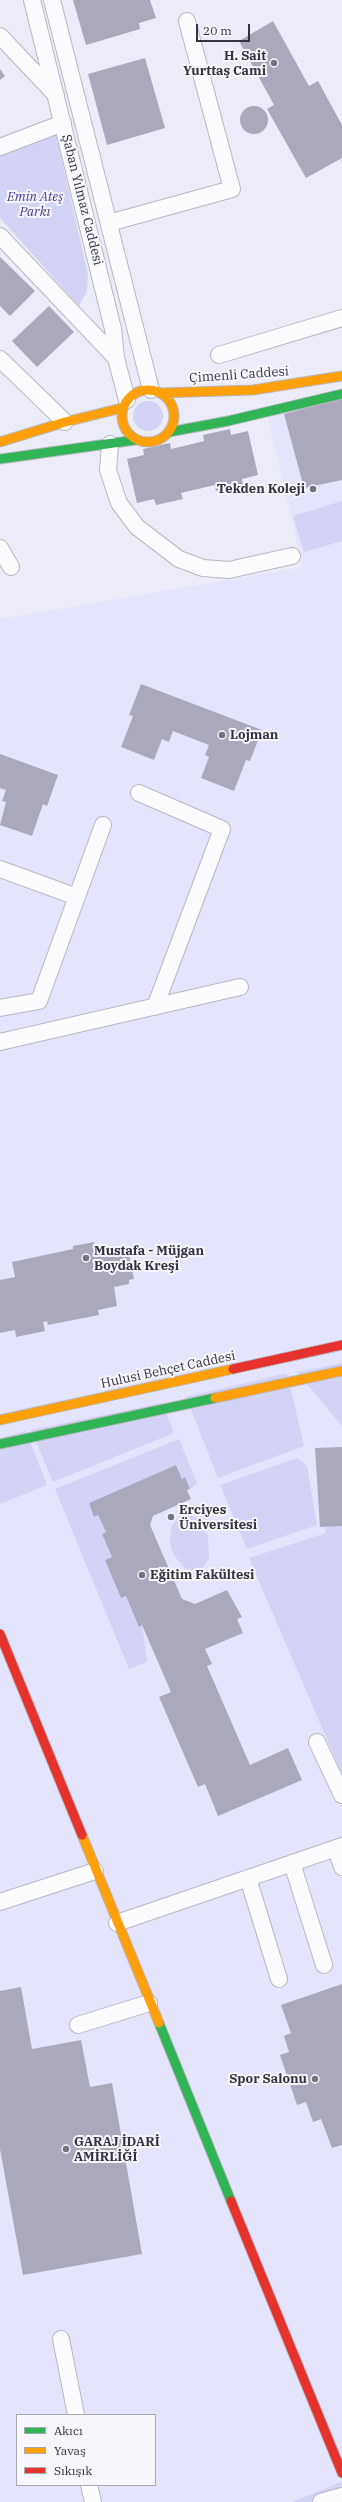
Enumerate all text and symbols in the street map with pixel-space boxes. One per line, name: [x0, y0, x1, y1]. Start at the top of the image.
scale bar: [198, 16, 252, 42]
text: 20 m: [203, 23, 232, 38]
place label: H. Sait Yurttaş Cami: [183, 48, 266, 79]
marker: H. Sait Yurttaş Cami: [269, 58, 279, 68]
street label: Şaban Yılmaz Caddesi: [58, 133, 106, 267]
park label: Emin Ateş Parkı: [7, 189, 63, 220]
street label: Çimenli Caddesi: [189, 364, 289, 386]
place label: Tekden Koleji: [217, 481, 305, 497]
marker: Tekden Koleji: [308, 484, 318, 494]
place label: Lojman: [230, 727, 278, 743]
marker: Lojman: [217, 730, 227, 740]
place label: Mustafa - Müjgan Boydak Kreşi: [94, 1243, 204, 1274]
marker: Mustafa - Müjgan Boydak Kreşi: [81, 1253, 91, 1263]
street label: Hulusi Behçet Caddesi: [99, 1348, 237, 1392]
place label: Erciyes Üniversitesi: [179, 1502, 257, 1533]
marker: Erciyes Üniversitesi: [166, 1512, 176, 1522]
place label: Eğitim Fakültesi: [150, 1567, 254, 1583]
marker: Eğitim Fakültesi: [137, 1570, 147, 1580]
place label: Spor Salonu: [229, 2071, 307, 2087]
marker: Spor Salonu: [310, 2074, 320, 2084]
place label: GARAJ İDARİ AMİRLİĞİ: [74, 2134, 160, 2165]
marker: GARAJ İDARİ AMİRLİĞİ: [61, 2144, 71, 2154]
legend: [16, 2414, 156, 2486]
text: Akıcı: [54, 2423, 83, 2438]
text: Yavaş: [54, 2443, 86, 2458]
text: Sıkışık: [54, 2463, 92, 2478]

